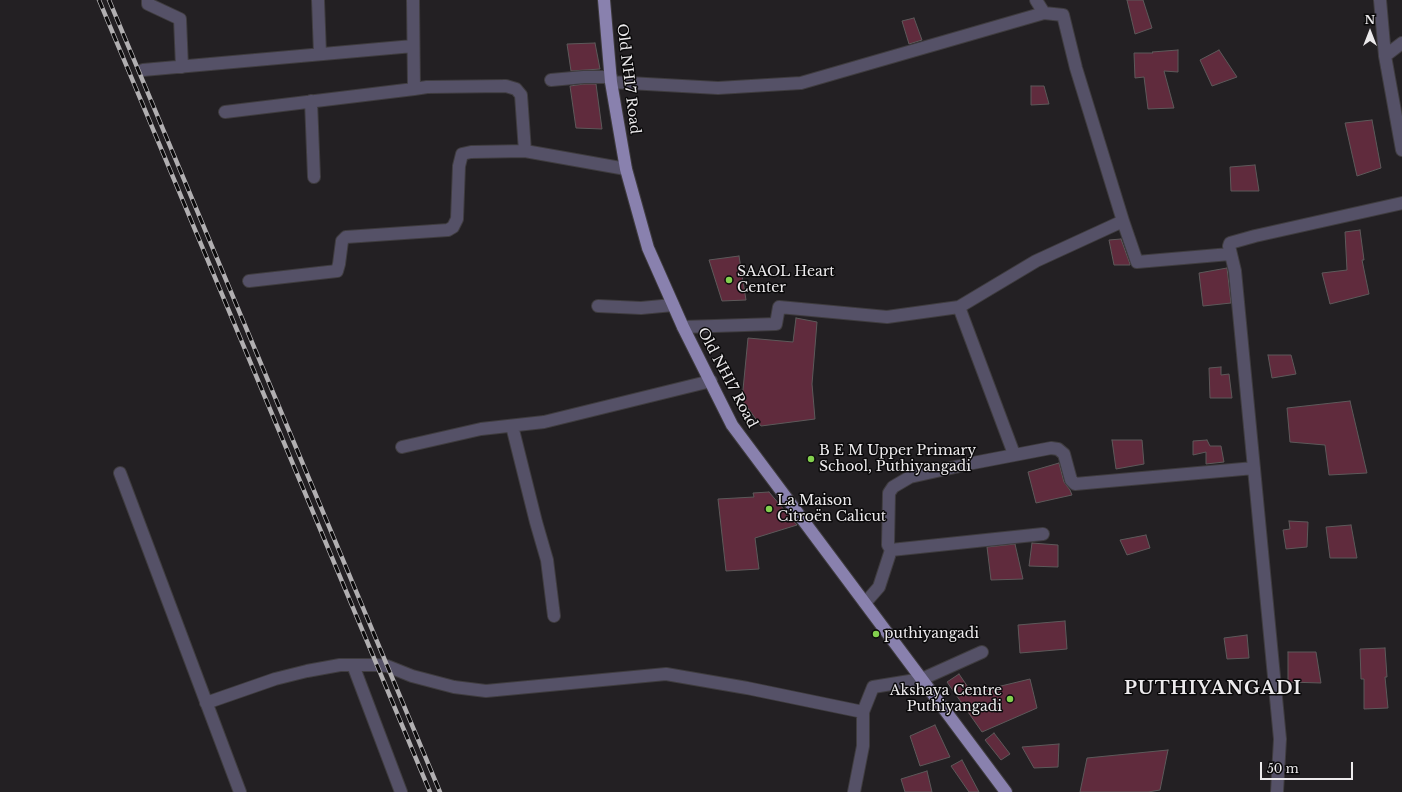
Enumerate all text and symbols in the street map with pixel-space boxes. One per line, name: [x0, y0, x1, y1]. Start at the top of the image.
north arrow: [1350, 12, 1390, 52]
text: N: [1365, 13, 1375, 27]
street label: Old NH17 Road: [613, 23, 643, 135]
place label: SAAOL Heart Center: [737, 264, 835, 296]
marker: SAAOL Heart Center: [724, 275, 734, 285]
street label: Old NH17 Road: [693, 325, 761, 431]
place label: B E M Upper Primary School, Puthiyangadi: [819, 443, 976, 476]
marker: B E M Upper Primary School, Puthiyangadi: [806, 454, 816, 464]
place label: La Maison Citroën Calicut: [777, 493, 886, 526]
marker: La Maison Citroën Calicut: [764, 504, 774, 514]
place label: puthiyangadi: [884, 626, 979, 642]
marker: puthiyangadi: [871, 629, 881, 639]
district label: PUTHIYANGADI: [1124, 678, 1302, 700]
place label: Akshaya Centre Puthiyangadi: [890, 683, 1002, 716]
marker: Akshaya Centre Puthiyangadi: [1005, 694, 1015, 704]
scale bar: [1262, 754, 1355, 780]
text: 50 m: [1267, 761, 1299, 776]

